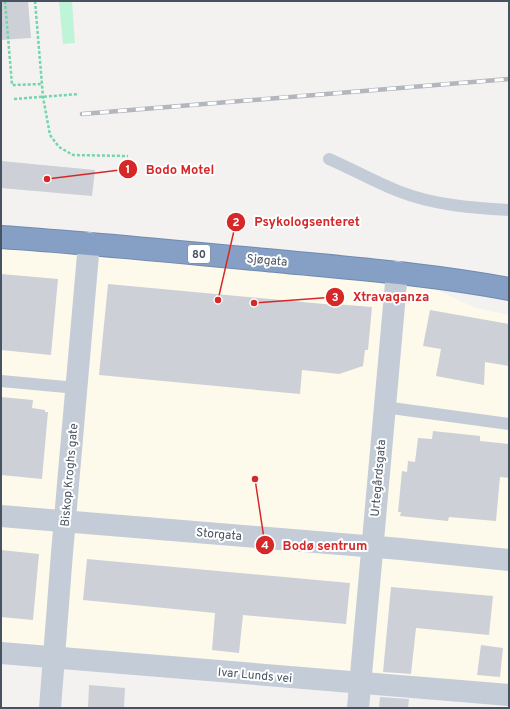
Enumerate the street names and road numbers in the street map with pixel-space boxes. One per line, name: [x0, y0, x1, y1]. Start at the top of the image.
road number: 80: [188, 245, 210, 263]
street label: Sjøgata: [246, 251, 288, 271]
street label: Biskop Kroghs gate: [58, 423, 82, 527]
street label: Urtegårdsgata: [368, 439, 390, 517]
street label: Storgata: [195, 525, 243, 545]
street label: Ivar Lunds vei: [217, 665, 293, 687]

